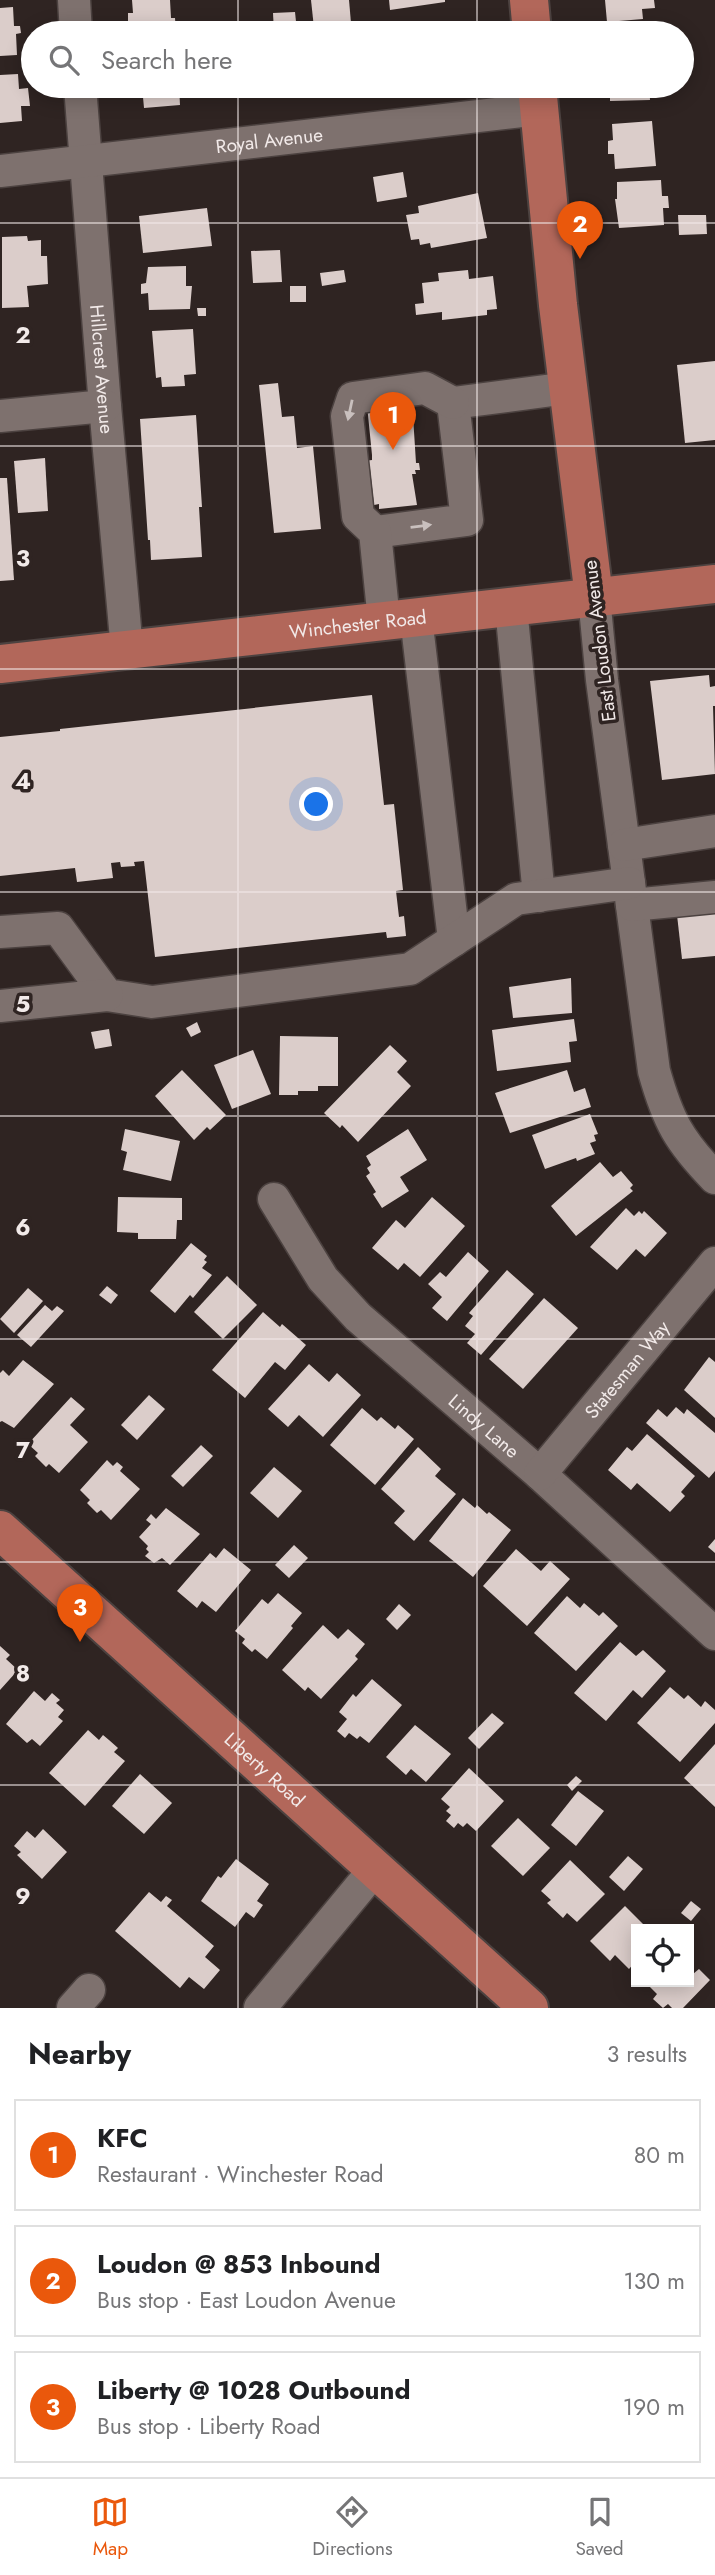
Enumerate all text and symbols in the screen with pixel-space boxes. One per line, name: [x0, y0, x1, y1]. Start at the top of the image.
search box: [21, 21, 694, 98]
icon: search: [45, 41, 83, 79]
text: Search here: [101, 41, 233, 79]
street label: Royal Avenue: [214, 121, 324, 160]
pin: 2: [557, 201, 603, 259]
street label: Hillcrest Avenue: [83, 304, 120, 435]
text: 2: [15, 318, 31, 352]
pin: 1: [370, 392, 416, 450]
one-way arrow: [345, 399, 356, 421]
one-way arrow: [410, 521, 432, 532]
text: 3: [16, 541, 30, 575]
street label: East Loudon Avenue: [576, 558, 623, 723]
street label: Winchester Road: [288, 603, 428, 646]
text: 4: [15, 764, 31, 798]
your location: [299, 787, 333, 821]
text: 5: [16, 987, 30, 1021]
text: 6: [15, 1210, 31, 1244]
street label: Statesman Way: [578, 1314, 676, 1424]
street label: Lindy Lane: [442, 1388, 525, 1465]
text: 7: [16, 1433, 30, 1467]
pin: 3: [57, 1584, 103, 1642]
text: 8: [16, 1656, 30, 1690]
street label: Liberty Road: [218, 1726, 311, 1813]
text: 9: [15, 1879, 31, 1913]
map controls: [631, 1924, 694, 1987]
button: locate: [631, 1924, 694, 1987]
text: Nearby: [28, 2032, 131, 2075]
text: 3 results: [607, 2037, 687, 2071]
text: KFC: [97, 2119, 148, 2157]
text: 1: [47, 2138, 59, 2172]
text: 80 m: [634, 2138, 685, 2172]
text: Restaurant · Winchester Road: [97, 2157, 384, 2191]
text: Loudon @ 853 Inbound: [97, 2245, 381, 2283]
text: 2: [45, 2264, 61, 2298]
text: 130 m: [623, 2264, 685, 2298]
text: Bus stop · East Loudon Avenue: [97, 2283, 396, 2317]
text: Liberty @ 1028 Outbound: [97, 2371, 410, 2409]
text: 3: [46, 2390, 60, 2424]
text: 190 m: [623, 2390, 685, 2424]
text: Bus stop · Liberty Road: [97, 2409, 321, 2443]
tab: Map: [91, 2493, 129, 2562]
tab: Directions: [312, 2493, 393, 2562]
tab: Saved: [575, 2493, 624, 2562]

